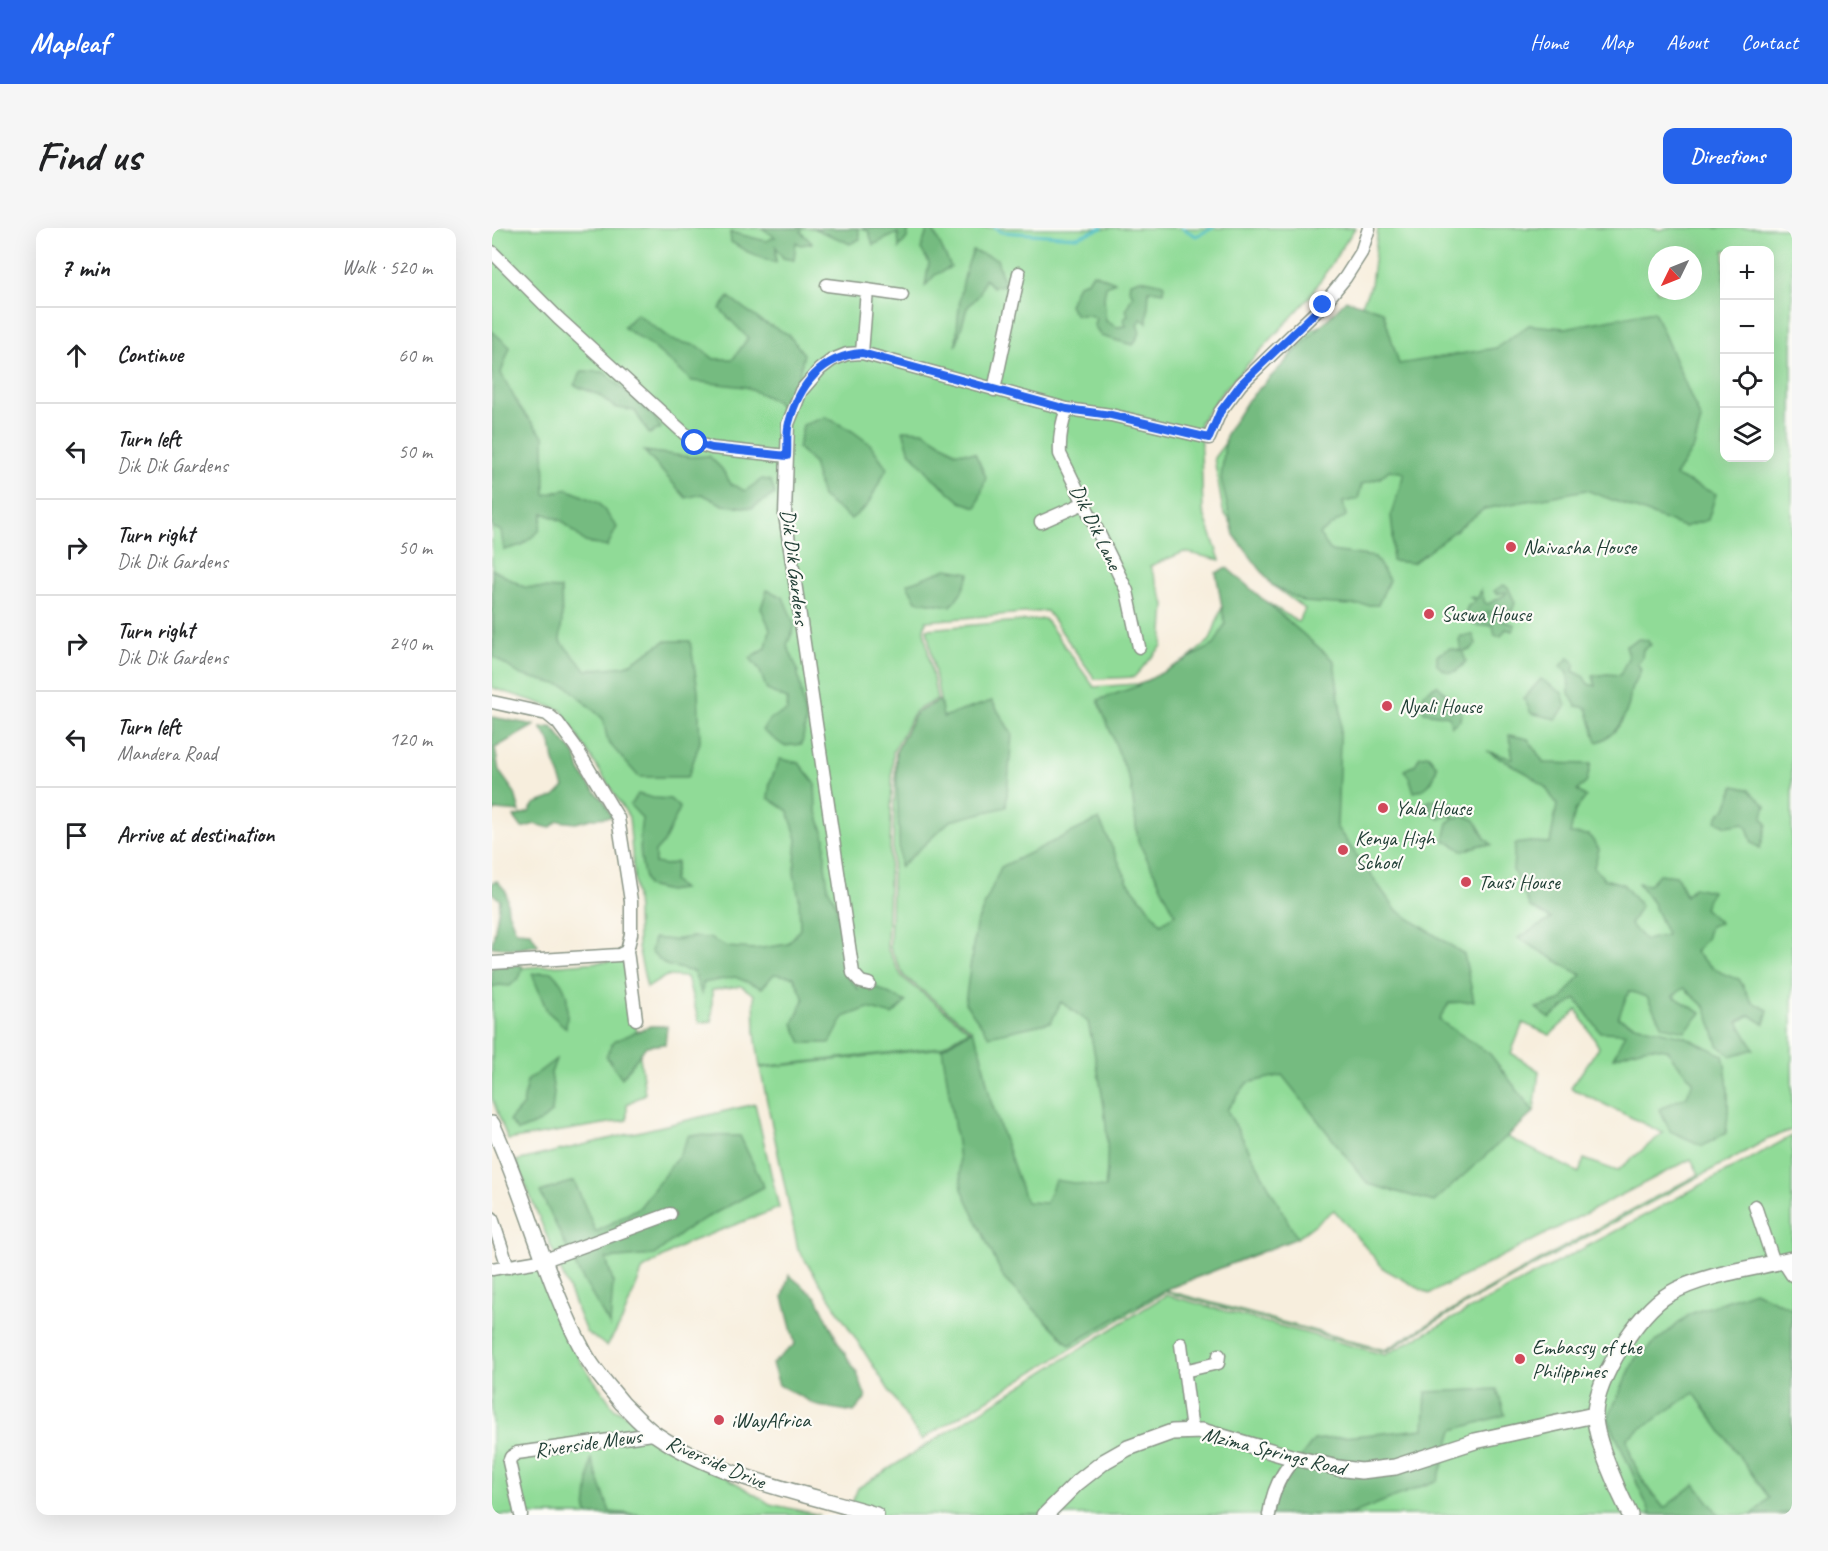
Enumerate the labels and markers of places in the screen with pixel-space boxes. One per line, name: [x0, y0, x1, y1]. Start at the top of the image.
place label: Naivasha House: [1523, 534, 1638, 560]
marker: Naivasha House: [1504, 540, 1518, 554]
place label: Suswa House: [1441, 601, 1532, 627]
marker: Suswa House: [1422, 607, 1436, 621]
place label: Nyali House: [1399, 693, 1483, 719]
marker: Nyali House: [1380, 699, 1394, 713]
place label: Yala House: [1395, 795, 1473, 821]
marker: Yala House: [1376, 801, 1390, 815]
place label: Kenya High School: [1355, 825, 1436, 875]
marker: Kenya High School: [1336, 843, 1350, 857]
place label: Tausi House: [1478, 869, 1561, 895]
marker: Tausi House: [1459, 875, 1473, 889]
place label: Embassy of the Philippines: [1532, 1334, 1643, 1384]
marker: Embassy of the Philippines: [1513, 1352, 1527, 1366]
place label: iWayAfrica: [731, 1407, 812, 1433]
marker: iWayAfrica: [712, 1413, 726, 1427]

